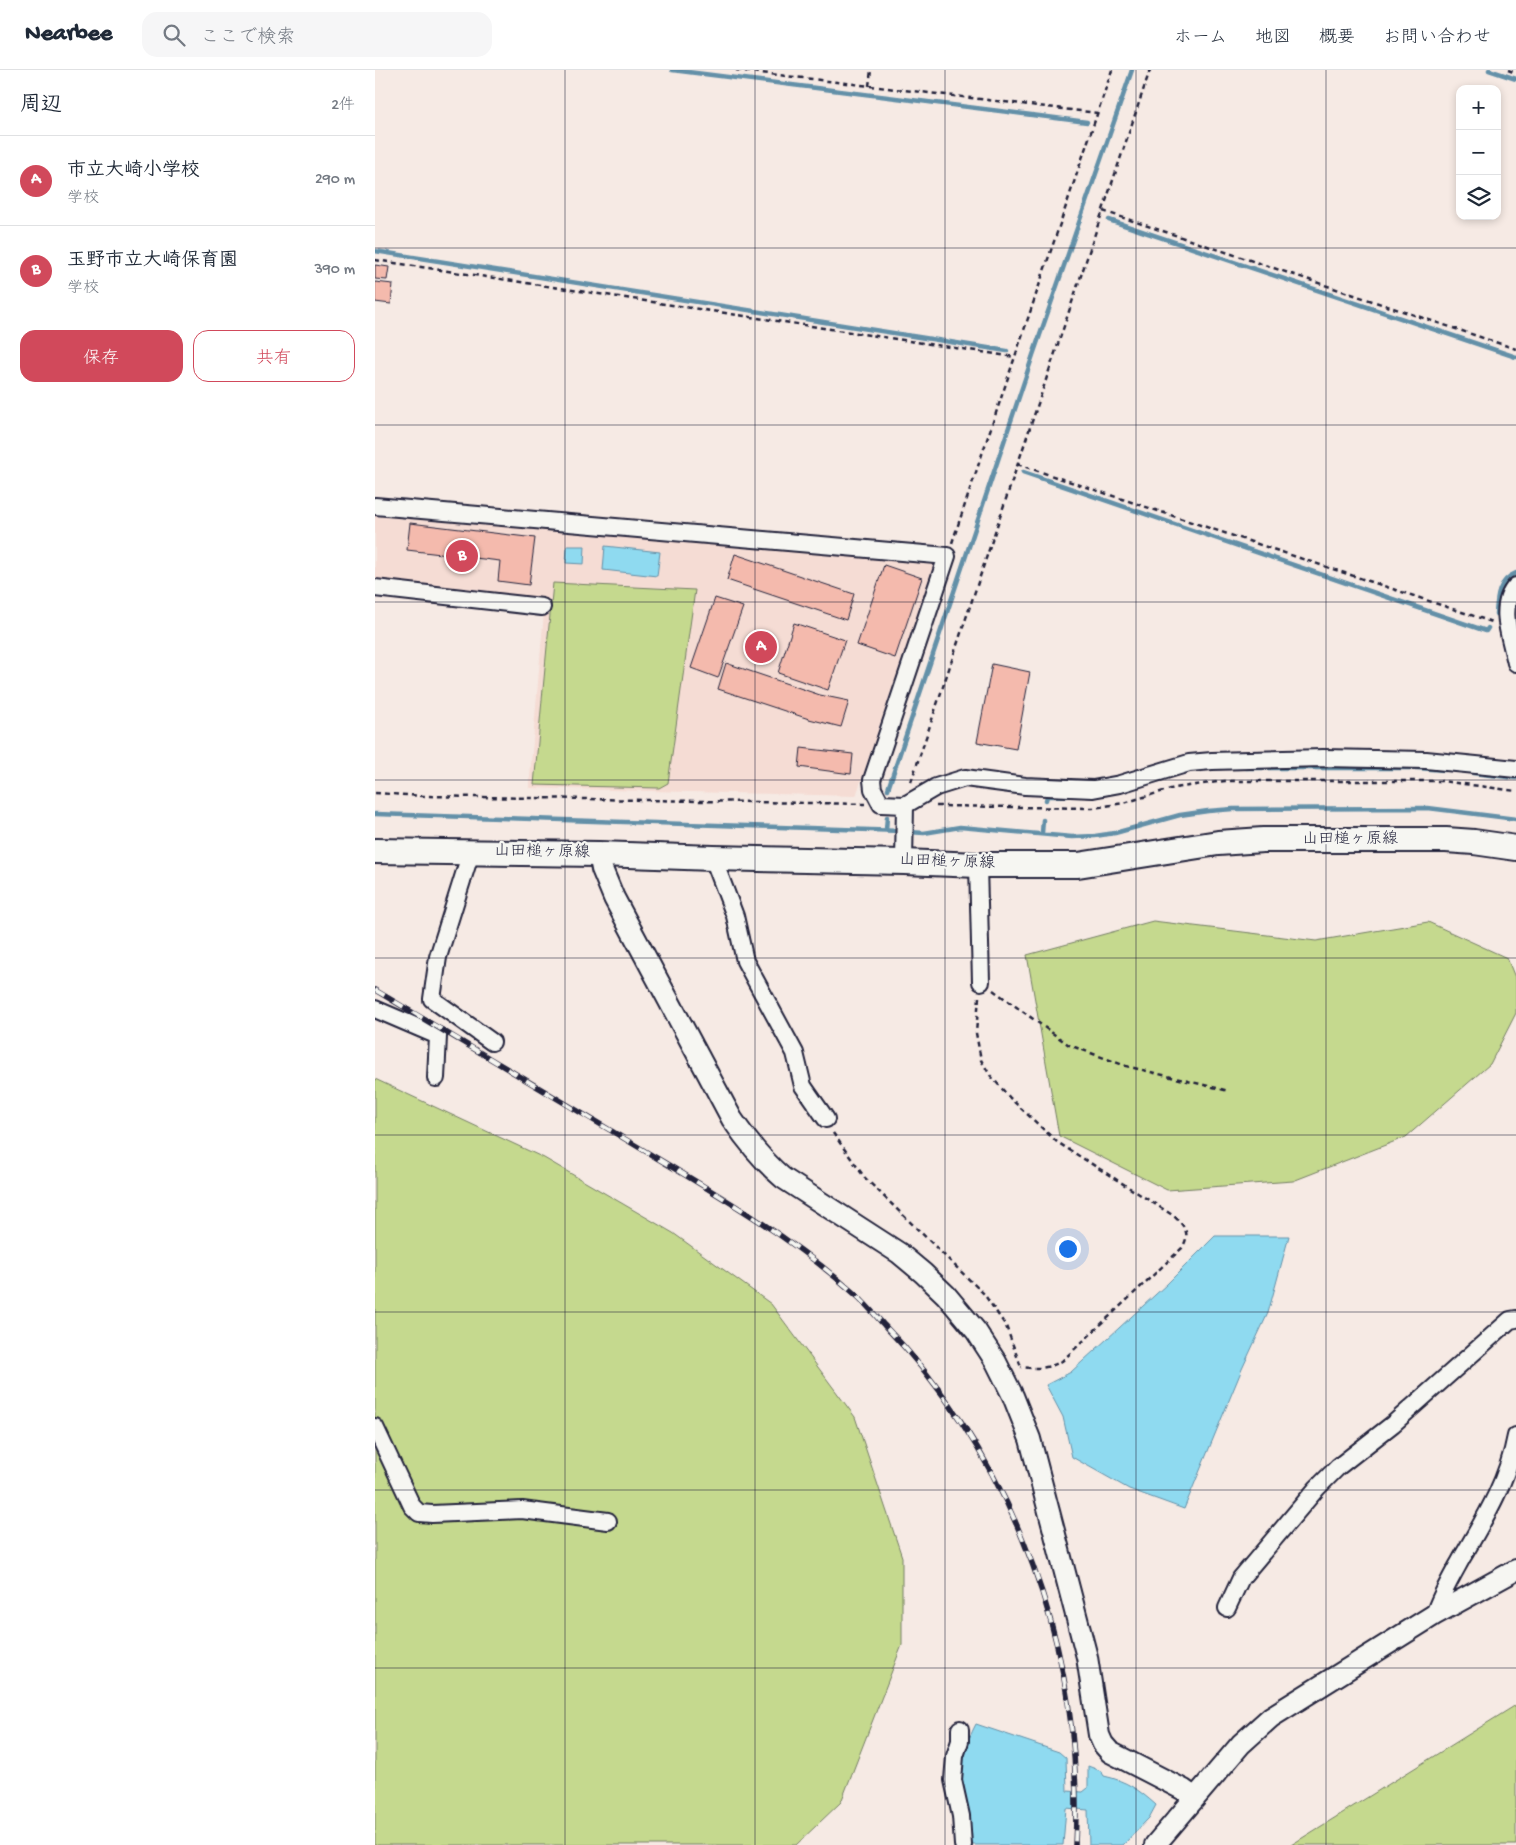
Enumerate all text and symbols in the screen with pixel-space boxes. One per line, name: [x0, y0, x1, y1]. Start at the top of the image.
search box: [142, 12, 492, 57]
text: Nearbee: [25, 20, 112, 49]
icon: search: [160, 21, 188, 49]
text: ここで検索: [200, 27, 295, 50]
text: ホーム: [1174, 28, 1227, 49]
text: 地図: [1255, 28, 1291, 49]
text: 概要: [1319, 28, 1355, 49]
text: お問い合わせ: [1383, 28, 1491, 49]
map controls: [1456, 85, 1501, 220]
button: +: [1456, 85, 1501, 130]
text: 周辺: [20, 94, 62, 119]
text: 2件: [331, 97, 355, 116]
button: −: [1456, 130, 1501, 175]
text: 市立大崎小学校: [67, 160, 200, 183]
text: A: [31, 171, 41, 190]
text: 290 m: [315, 171, 355, 190]
button: layers: [1456, 175, 1501, 220]
text: 学校: [67, 190, 99, 209]
text: 玉野市立大崎保育園: [67, 250, 238, 273]
text: B: [32, 261, 40, 280]
text: 390 m: [314, 261, 355, 280]
text: 学校: [67, 280, 99, 299]
button: 保存: [20, 330, 183, 382]
button: 共有: [193, 330, 355, 382]
pin: B: [446, 537, 478, 575]
pin: A: [745, 628, 777, 666]
street label: 山田槌ヶ原線: [1302, 829, 1398, 850]
street label: 山田槌ヶ原線: [494, 841, 590, 863]
street label: 山田槌ヶ原線: [899, 850, 995, 874]
your location: [1055, 1236, 1081, 1262]

